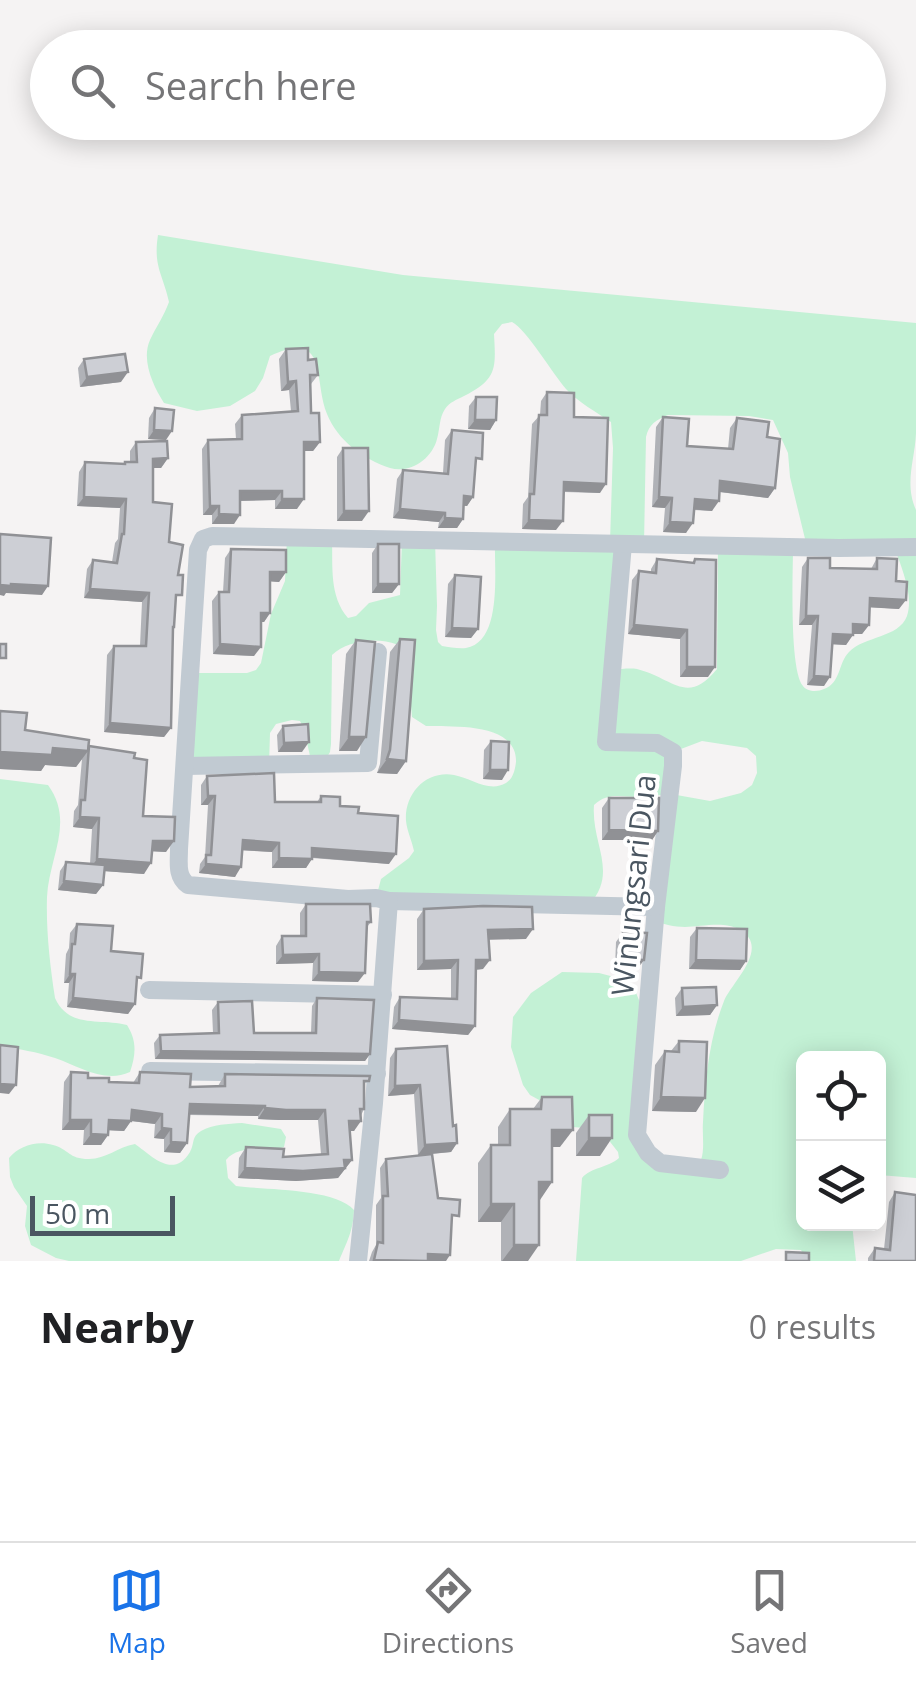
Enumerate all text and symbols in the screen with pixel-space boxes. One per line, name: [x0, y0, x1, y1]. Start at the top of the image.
search box: [30, 30, 886, 140]
icon: search: [65, 58, 120, 113]
text: Search here: [145, 59, 357, 111]
street label: Winungsari Dua: [601, 772, 665, 998]
map controls: [796, 1051, 886, 1231]
button: locate: [796, 1051, 886, 1141]
button: layers: [796, 1141, 886, 1231]
scale bar: [30, 1191, 175, 1236]
text: 50 m: [45, 1194, 110, 1232]
text: Nearby: [40, 1298, 194, 1355]
text: 0 results: [749, 1305, 876, 1348]
tab: Map: [108, 1563, 166, 1661]
tab: Directions: [382, 1563, 514, 1661]
tab: Saved: [730, 1563, 808, 1661]

